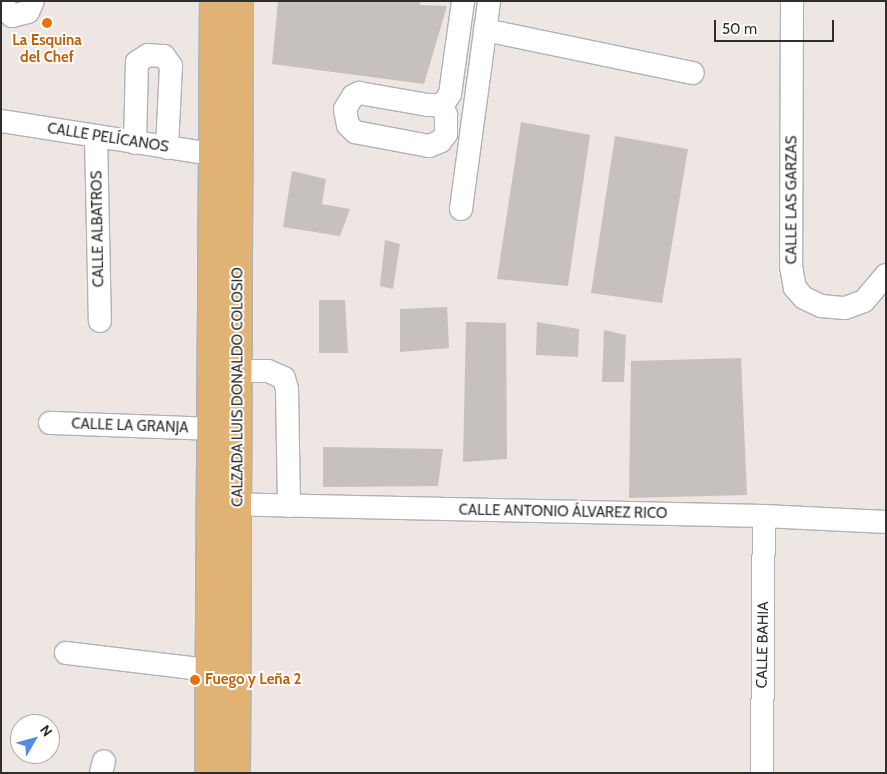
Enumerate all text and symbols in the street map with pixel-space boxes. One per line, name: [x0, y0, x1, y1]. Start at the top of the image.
scale bar: [717, 10, 837, 42]
marker: La Esquina del Chef: [41, 17, 53, 29]
text: 50 m: [722, 20, 757, 38]
place label: La Esquina del Chef: [12, 31, 82, 66]
street label: CALLE PELÍCANOS: [46, 120, 170, 156]
street label: CALLE LAS GARZAS: [783, 136, 801, 264]
street label: CALLE ALBATROS: [88, 171, 108, 287]
street label: CALZADA LUIS DONALDO COLOSIO: [229, 267, 247, 507]
street label: CALLE LA GRANJA: [71, 415, 189, 437]
street label: CALLE ANTONIO ÁLVAREZ RICO: [458, 501, 668, 523]
street label: CALLE BAHIA: [753, 601, 773, 689]
place label: Fuego y Leña 2: [205, 671, 301, 689]
marker: Fuego y Leña 2: [189, 674, 201, 686]
north arrow: [10, 714, 60, 764]
text: N: [36, 721, 56, 740]

